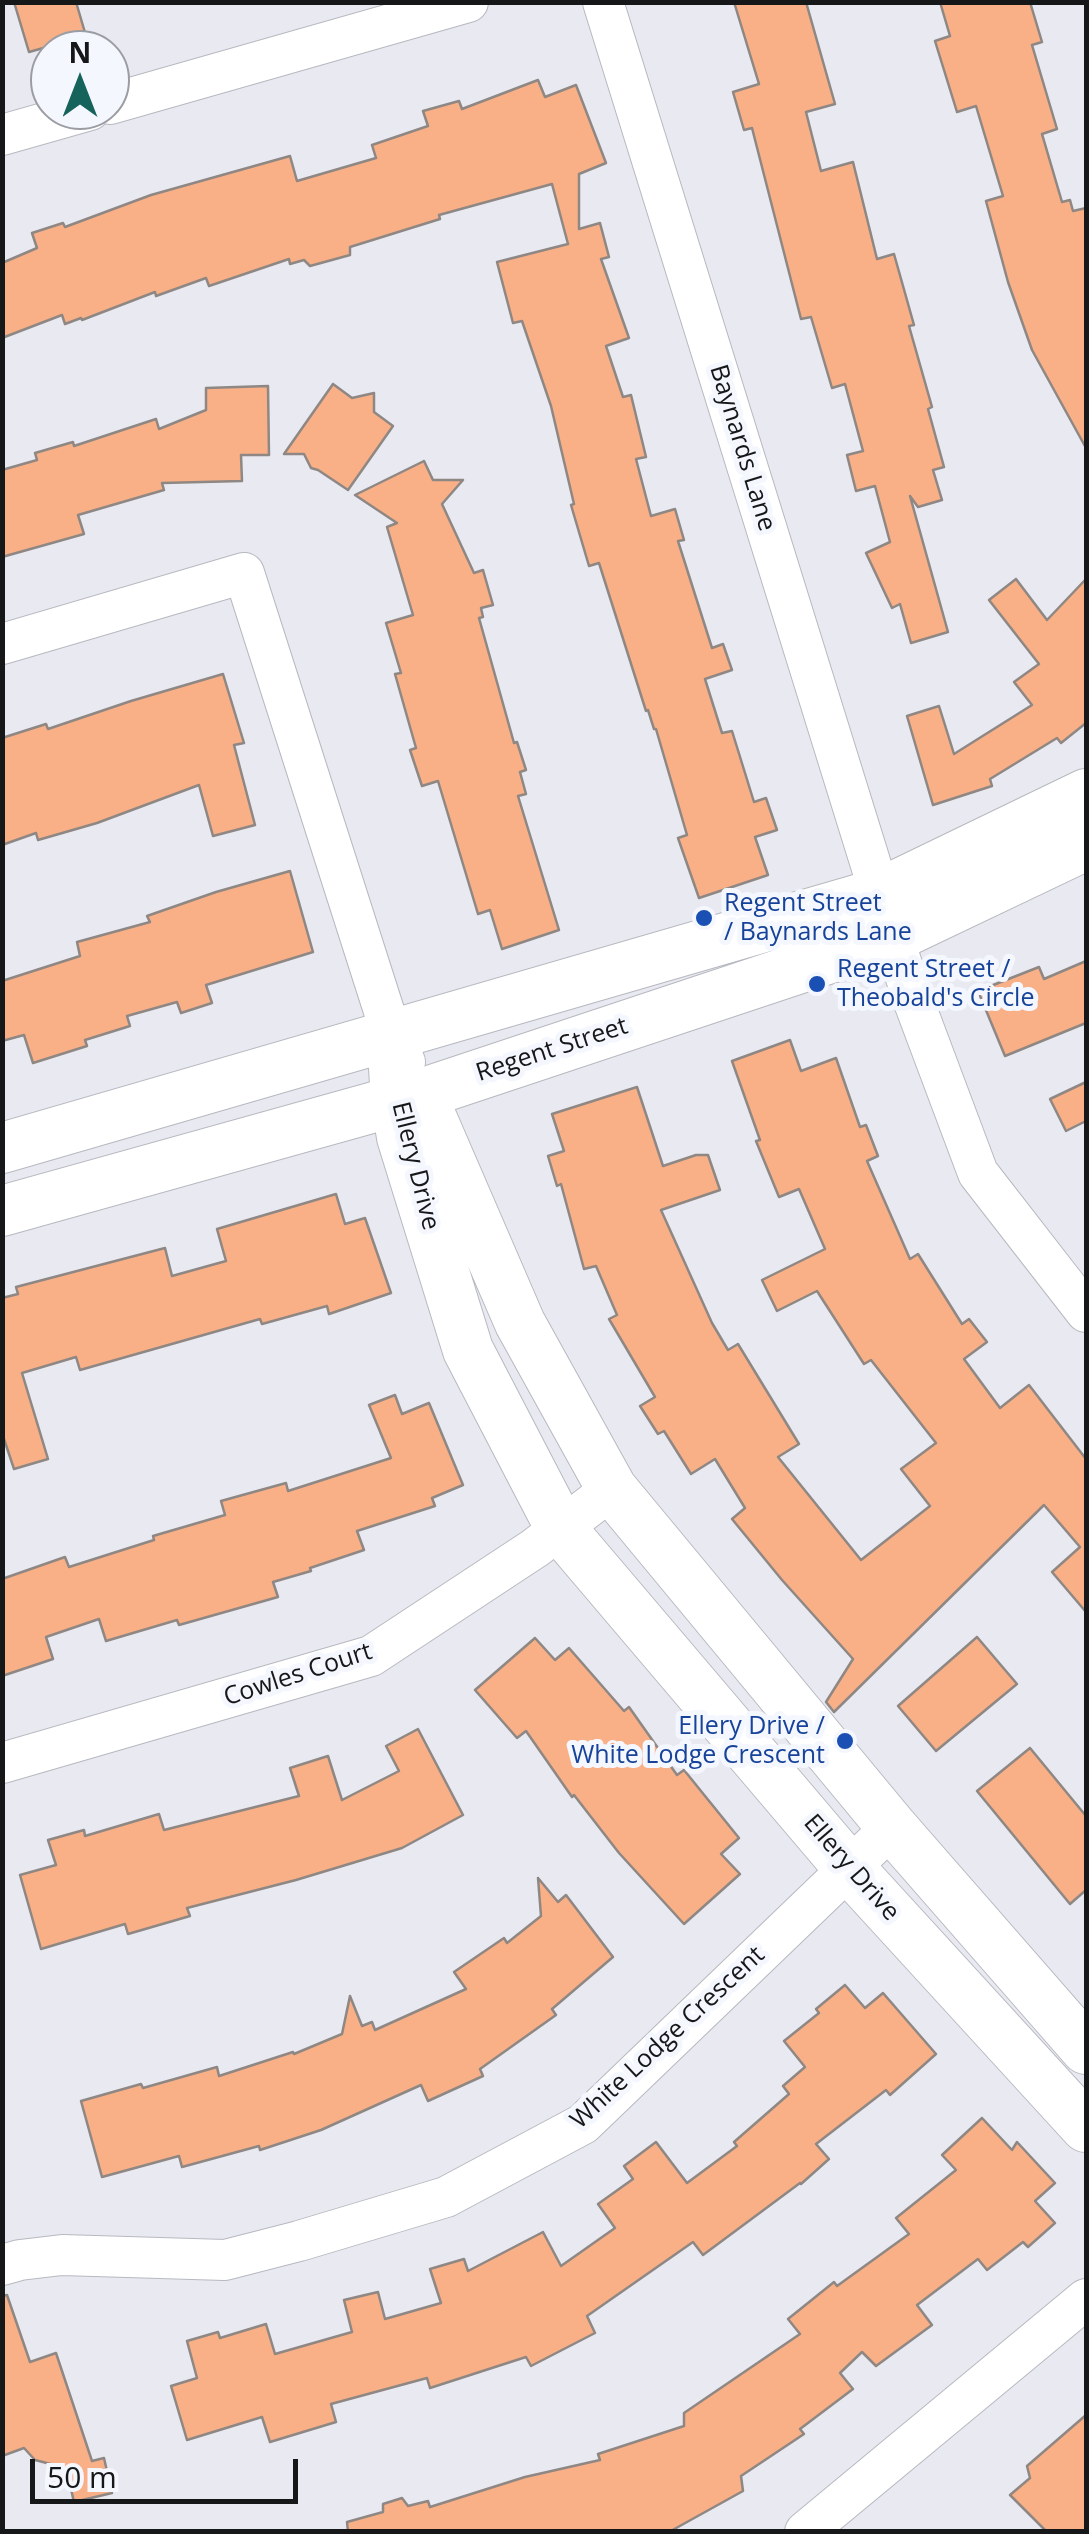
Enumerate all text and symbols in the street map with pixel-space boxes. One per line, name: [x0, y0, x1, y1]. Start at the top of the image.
north arrow: [30, 30, 130, 130]
text: N: [69, 33, 91, 71]
street label: Baynards Lane: [703, 361, 781, 535]
place label: Regent Street / Baynards Lane: [724, 889, 912, 948]
marker: Regent Street / Baynards Lane: [693, 907, 715, 929]
place label: Regent Street / Theobald's Circle: [837, 955, 1034, 1014]
marker: Regent Street / Theobald's Circle: [806, 973, 828, 995]
street label: Regent Street: [472, 1011, 632, 1089]
street label: Ellery Drive: [385, 1099, 445, 1233]
street label: Cowles Court: [220, 1637, 376, 1713]
place label: Ellery Drive / White Lodge Crescent: [571, 1712, 825, 1771]
marker: Ellery Drive / White Lodge Crescent: [834, 1730, 856, 1752]
street label: Ellery Drive: [797, 1809, 905, 1927]
street label: White Lodge Crescent: [565, 1940, 771, 2136]
scale bar: [35, 2439, 302, 2501]
text: 50 m: [47, 2456, 117, 2497]

